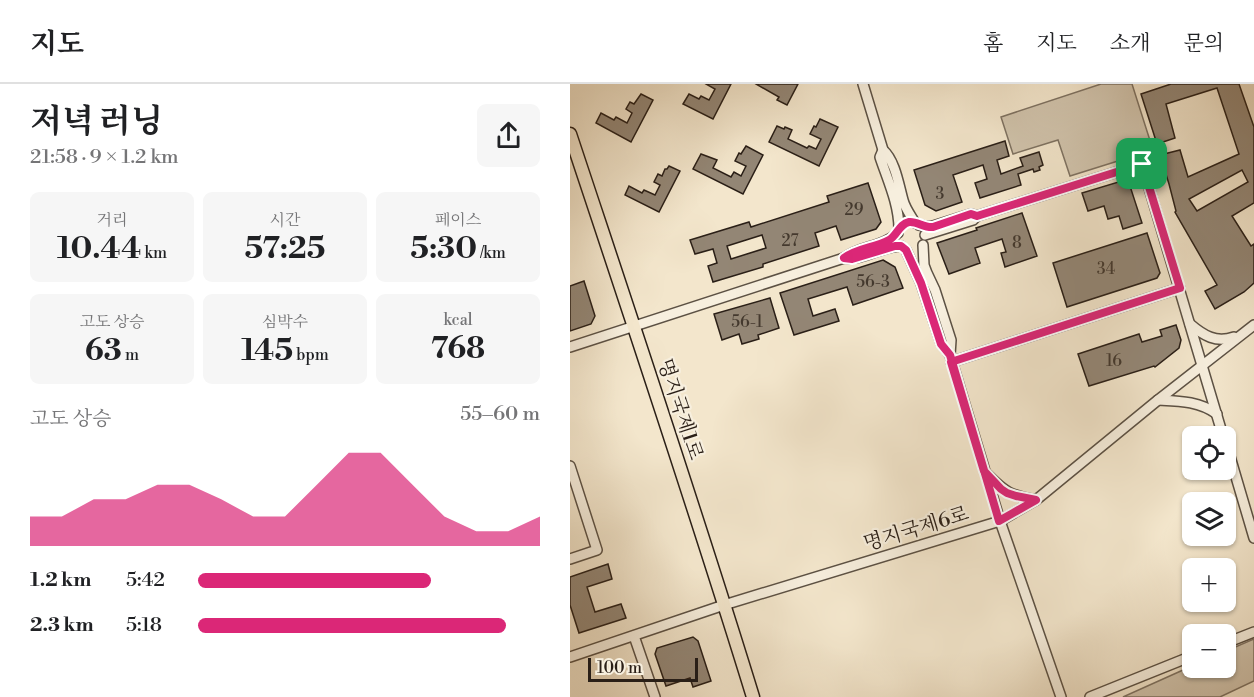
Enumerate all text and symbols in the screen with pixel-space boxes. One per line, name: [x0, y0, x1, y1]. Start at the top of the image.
text: 지도: [30, 27, 84, 62]
text: 홈: [983, 31, 1003, 57]
text: 지도: [1036, 31, 1077, 57]
text: 소개: [1110, 31, 1150, 57]
text: 문의: [1183, 31, 1224, 57]
text: 저녁 러닝: [30, 102, 163, 143]
button: share: [477, 104, 540, 167]
pin: [1116, 138, 1167, 189]
text: 21:58 · 9 × 1.2 km: [30, 145, 178, 170]
icon: arrive: [1125, 147, 1158, 180]
house number: 3: [936, 184, 945, 204]
house number: 29: [845, 200, 864, 220]
text: 거리: [97, 210, 127, 230]
text: 시간: [270, 210, 300, 230]
text: 페이스: [435, 210, 481, 230]
text: 10.44: [57, 230, 141, 268]
text: 57:25: [245, 230, 325, 268]
text: 5:30: [410, 230, 477, 268]
house number: 27: [781, 231, 799, 251]
house number: 8: [1012, 233, 1022, 253]
text: km: [141, 243, 167, 263]
text: /km: [477, 243, 506, 263]
house number: 34: [1097, 259, 1116, 279]
house number: 56-3: [856, 272, 890, 292]
text: kcal: [443, 310, 473, 330]
text: 고도 상승: [79, 312, 145, 332]
text: 심박수: [262, 312, 308, 332]
house number: 56-1: [731, 312, 763, 332]
text: 768: [431, 330, 485, 368]
text: 63: [85, 332, 122, 370]
text: 145: [241, 332, 293, 370]
text: m: [122, 345, 139, 365]
text: bpm: [293, 345, 329, 365]
house number: 16: [1106, 351, 1122, 371]
street label: 명지국제1로: [651, 356, 708, 463]
text: 55–60 m: [460, 402, 540, 427]
text: 고도 상승: [30, 407, 111, 432]
map controls: [1182, 426, 1236, 678]
button: locate: [1182, 426, 1236, 480]
button: layers: [1182, 492, 1236, 546]
street label: 명지국제6로: [861, 502, 972, 557]
button: +: [1182, 558, 1236, 612]
text: 1.2 km: [30, 568, 92, 593]
text: 5:42: [126, 568, 165, 593]
text: 2.3 km: [30, 613, 94, 638]
text: 5:18: [126, 613, 162, 638]
button: −: [1182, 624, 1236, 678]
scale bar: [588, 655, 698, 682]
text: 100 m: [597, 658, 642, 678]

